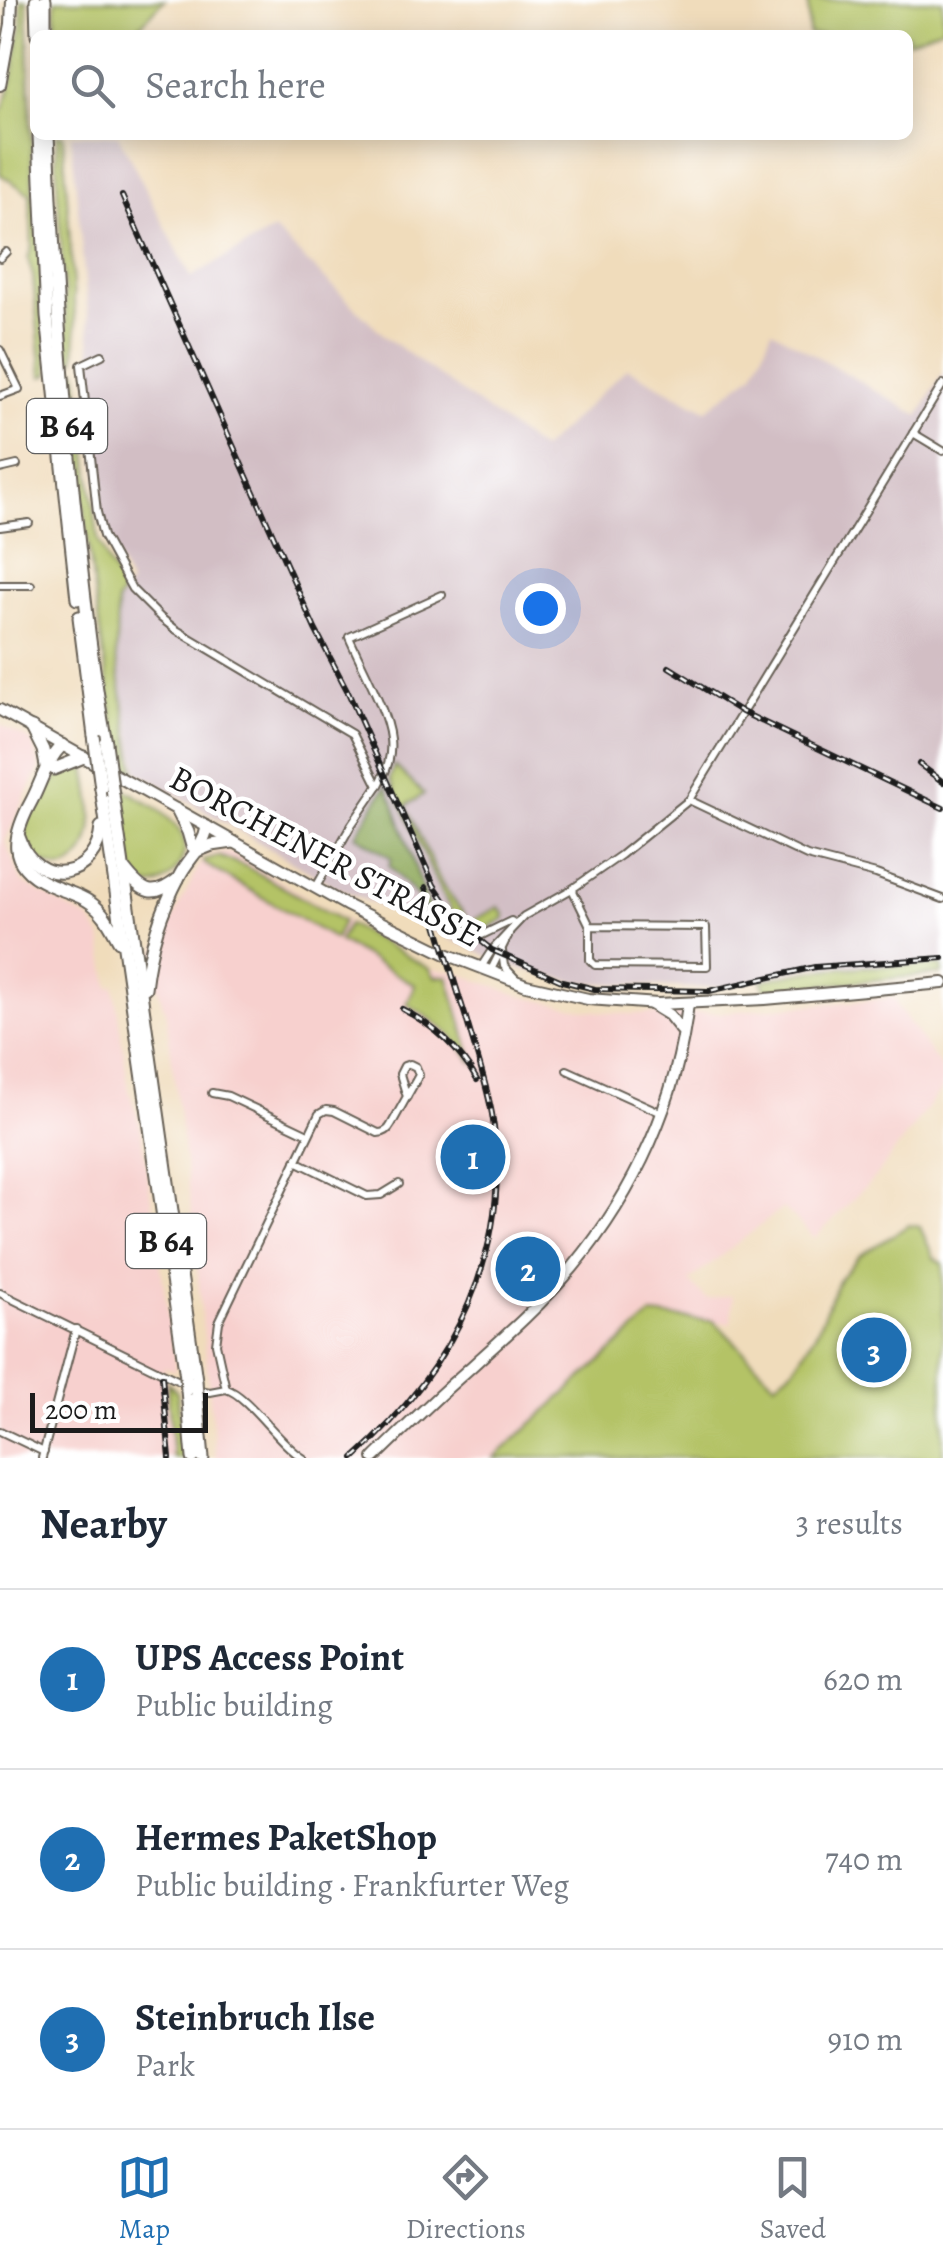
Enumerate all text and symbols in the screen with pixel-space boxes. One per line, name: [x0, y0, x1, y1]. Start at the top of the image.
search box: [30, 30, 913, 140]
icon: search: [65, 58, 120, 113]
text: Search here: [145, 59, 326, 111]
road number: B 64: [27, 399, 107, 453]
your location: [515, 583, 566, 634]
street label: BORCHENER STRASSE: [162, 753, 490, 959]
pin: 1: [440, 1120, 506, 1194]
road number: B 64: [126, 1214, 206, 1268]
pin: 2: [496, 1232, 560, 1306]
pin: 3: [842, 1312, 906, 1388]
scale bar: [30, 1388, 208, 1432]
text: 200 m: [45, 1391, 117, 1429]
text: Nearby: [40, 1495, 167, 1552]
text: 3 results: [796, 1501, 903, 1545]
text: UPS Access Point: [135, 1631, 404, 1683]
text: 1: [67, 1657, 78, 1701]
text: 620 m: [823, 1657, 903, 1701]
text: Public building: [135, 1683, 333, 1727]
text: Hermes PaketShop: [135, 1811, 437, 1863]
text: 2: [65, 1837, 80, 1881]
text: 740 m: [825, 1837, 903, 1881]
text: Public building · Frankfurter Weg: [135, 1863, 569, 1907]
text: Steinbruch Ilse: [135, 1991, 375, 2043]
text: 3: [66, 2017, 79, 2061]
text: 910 m: [827, 2017, 903, 2061]
text: Park: [135, 2043, 195, 2087]
tab: Map: [117, 2150, 172, 2248]
tab: Directions: [406, 2150, 526, 2248]
tab: Saved: [760, 2150, 826, 2248]

